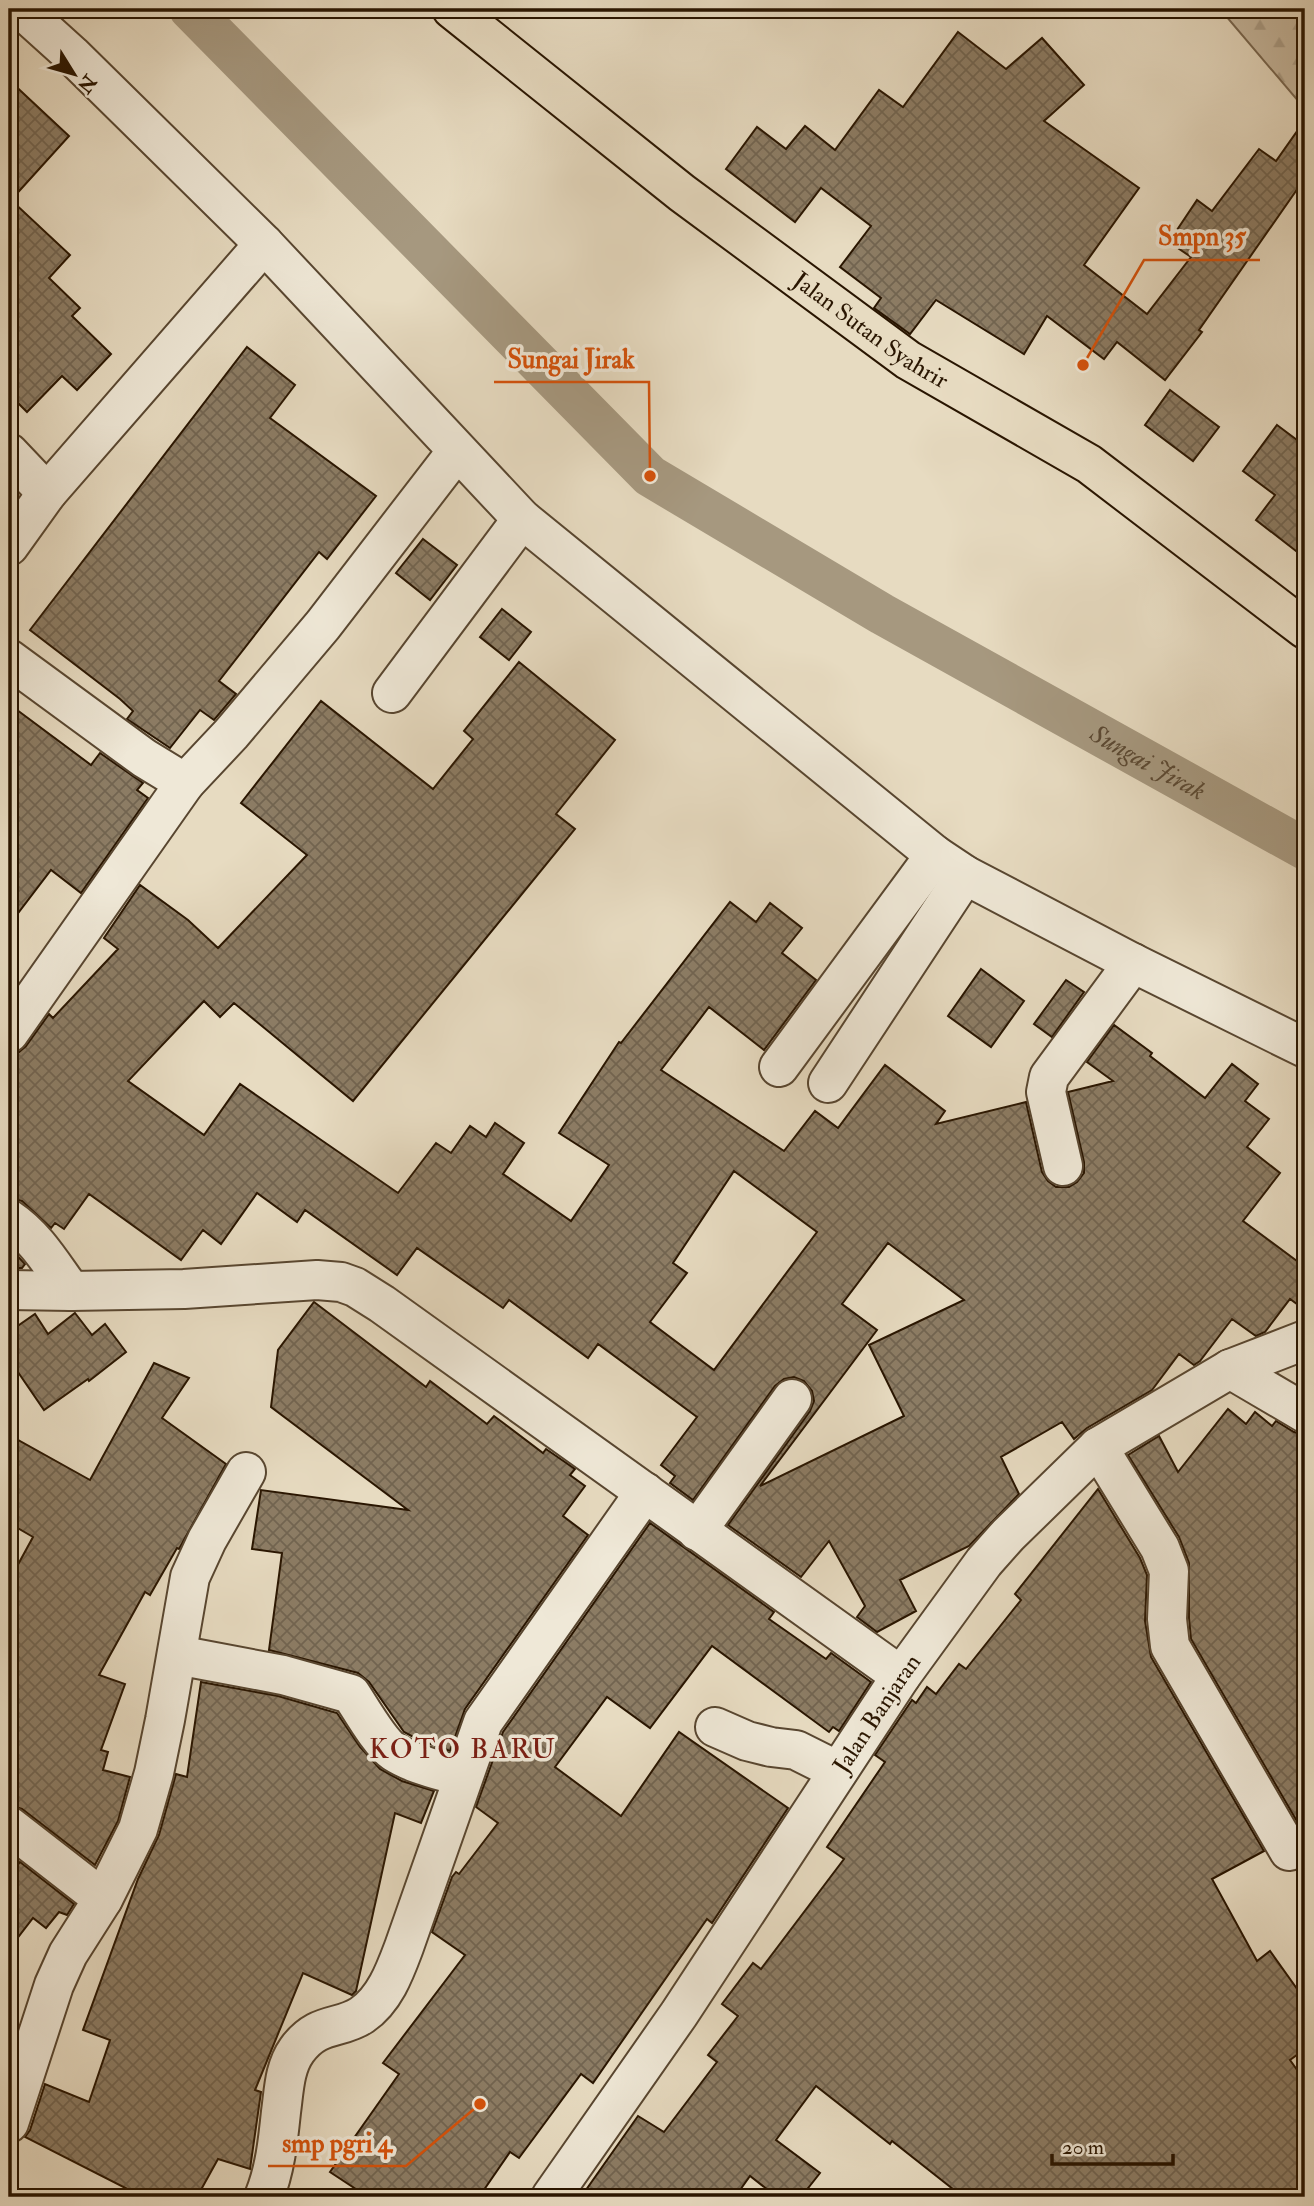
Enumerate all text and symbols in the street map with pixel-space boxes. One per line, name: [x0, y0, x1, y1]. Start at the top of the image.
north arrow: [38, 38, 108, 108]
text: N: [71, 69, 102, 98]
callout: Smpn 35: [1144, 213, 1260, 260]
text: Smpn 35: [1158, 221, 1247, 254]
street label: Jalan Sutan Syahrir: [786, 265, 954, 396]
callout: Sungai Jirak: [494, 335, 649, 382]
text: Sungai Jirak: [507, 344, 635, 377]
water label: Sungai Jirak: [1083, 717, 1211, 808]
street label: Jalan Banjaran: [826, 1648, 928, 1780]
district label: KOTO BARU: [369, 1732, 557, 1767]
callout: smp pgri 4: [268, 2119, 406, 2166]
scale bar: [1052, 2122, 1172, 2166]
text: smp pgri 4: [282, 2128, 394, 2161]
text: 20 m: [1062, 2134, 1104, 2161]

